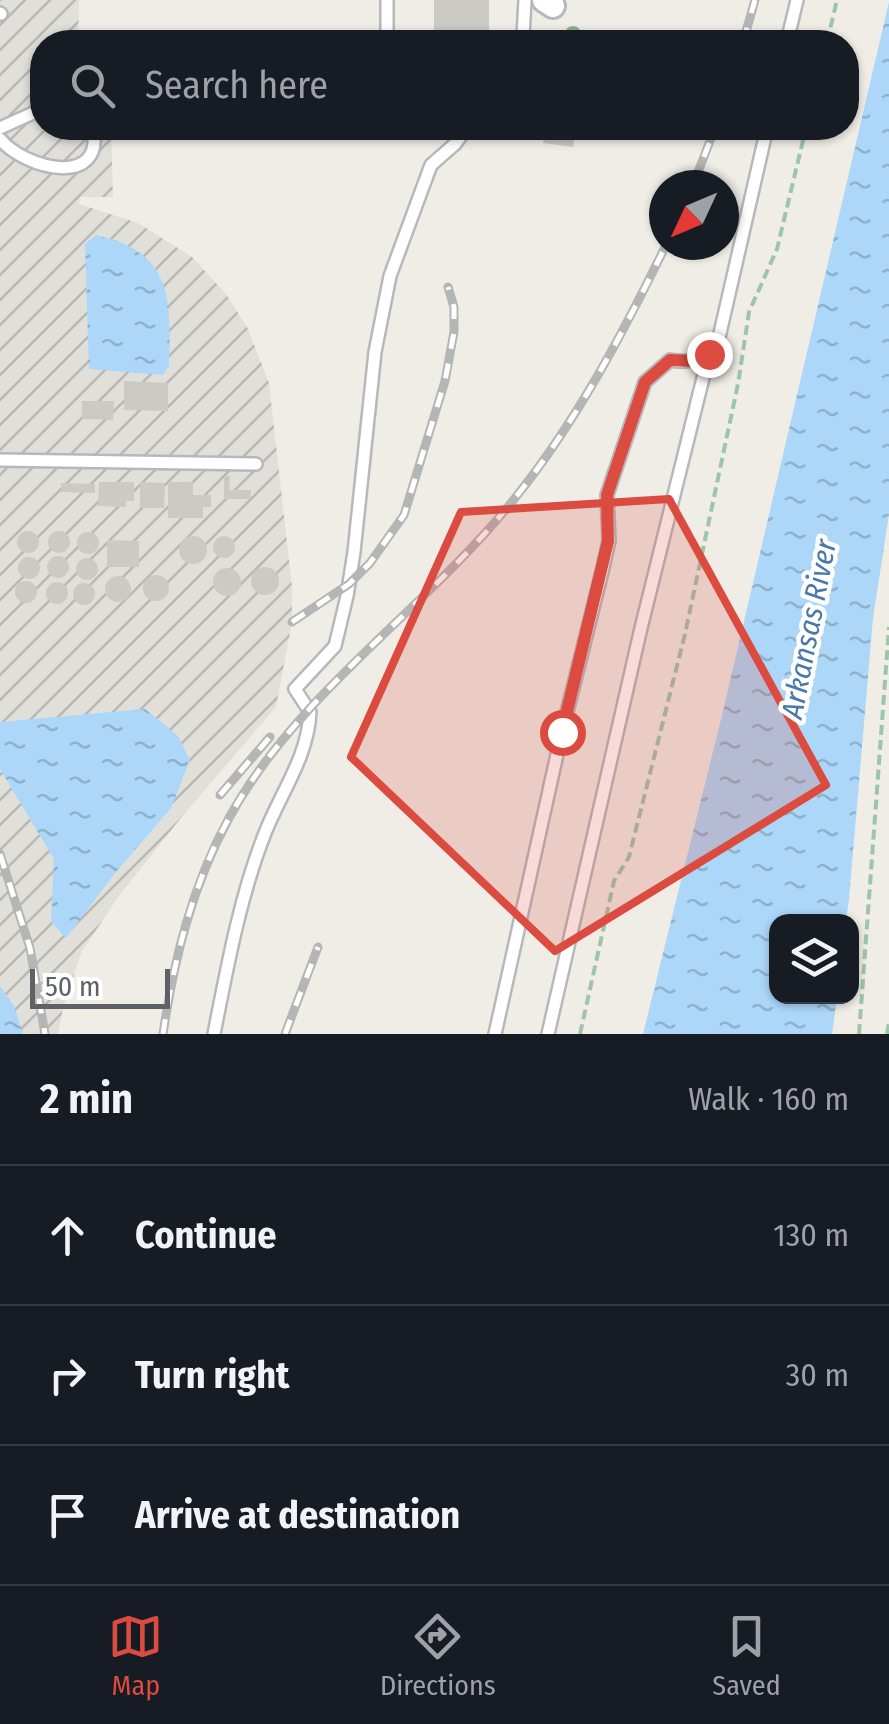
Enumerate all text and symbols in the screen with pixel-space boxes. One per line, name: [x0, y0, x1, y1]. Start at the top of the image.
search box: [30, 30, 859, 140]
icon: search: [65, 58, 120, 113]
text: Search here: [145, 62, 328, 108]
north arrow: [649, 170, 739, 260]
route end: [687, 332, 733, 378]
water label: Arkansas River: [774, 535, 844, 722]
route start: [540, 710, 586, 756]
map controls: [769, 914, 859, 1004]
button: layers: [769, 914, 859, 1004]
scale bar: [30, 964, 170, 1008]
text: 50 m: [45, 970, 101, 1003]
text: 2 min: [40, 1074, 133, 1124]
text: Walk · 160 m: [688, 1080, 849, 1118]
icon: ahead: [40, 1208, 95, 1263]
text: Continue: [135, 1212, 276, 1258]
text: 130 m: [773, 1216, 849, 1254]
icon: right: [40, 1348, 95, 1403]
text: Turn right: [135, 1352, 289, 1398]
text: 30 m: [786, 1356, 849, 1394]
icon: arrive: [40, 1488, 95, 1543]
text: Arrive at destination: [135, 1492, 460, 1538]
tab: Map: [108, 1609, 163, 1702]
tab: Directions: [380, 1609, 496, 1702]
tab: Saved: [712, 1609, 781, 1702]

